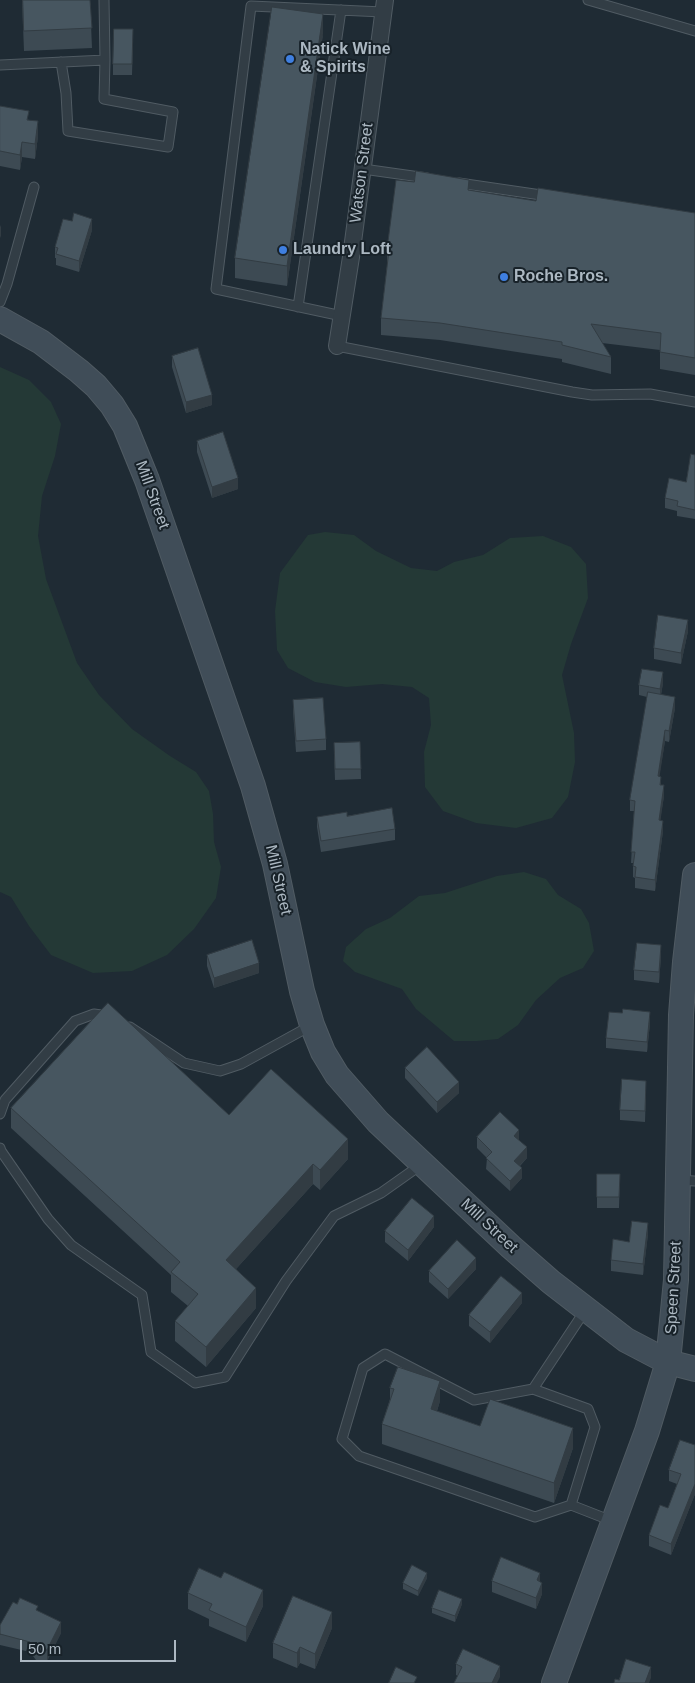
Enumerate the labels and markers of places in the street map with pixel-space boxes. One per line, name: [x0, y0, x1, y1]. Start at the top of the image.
place label: Natick Wine & Spirits: [300, 40, 391, 78]
marker: Natick Wine & Spirits: [284, 53, 296, 65]
place label: Laundry Loft: [293, 240, 391, 260]
marker: Laundry Loft: [277, 244, 289, 256]
place label: Roche Bros.: [514, 267, 608, 287]
marker: Roche Bros.: [498, 271, 510, 283]

